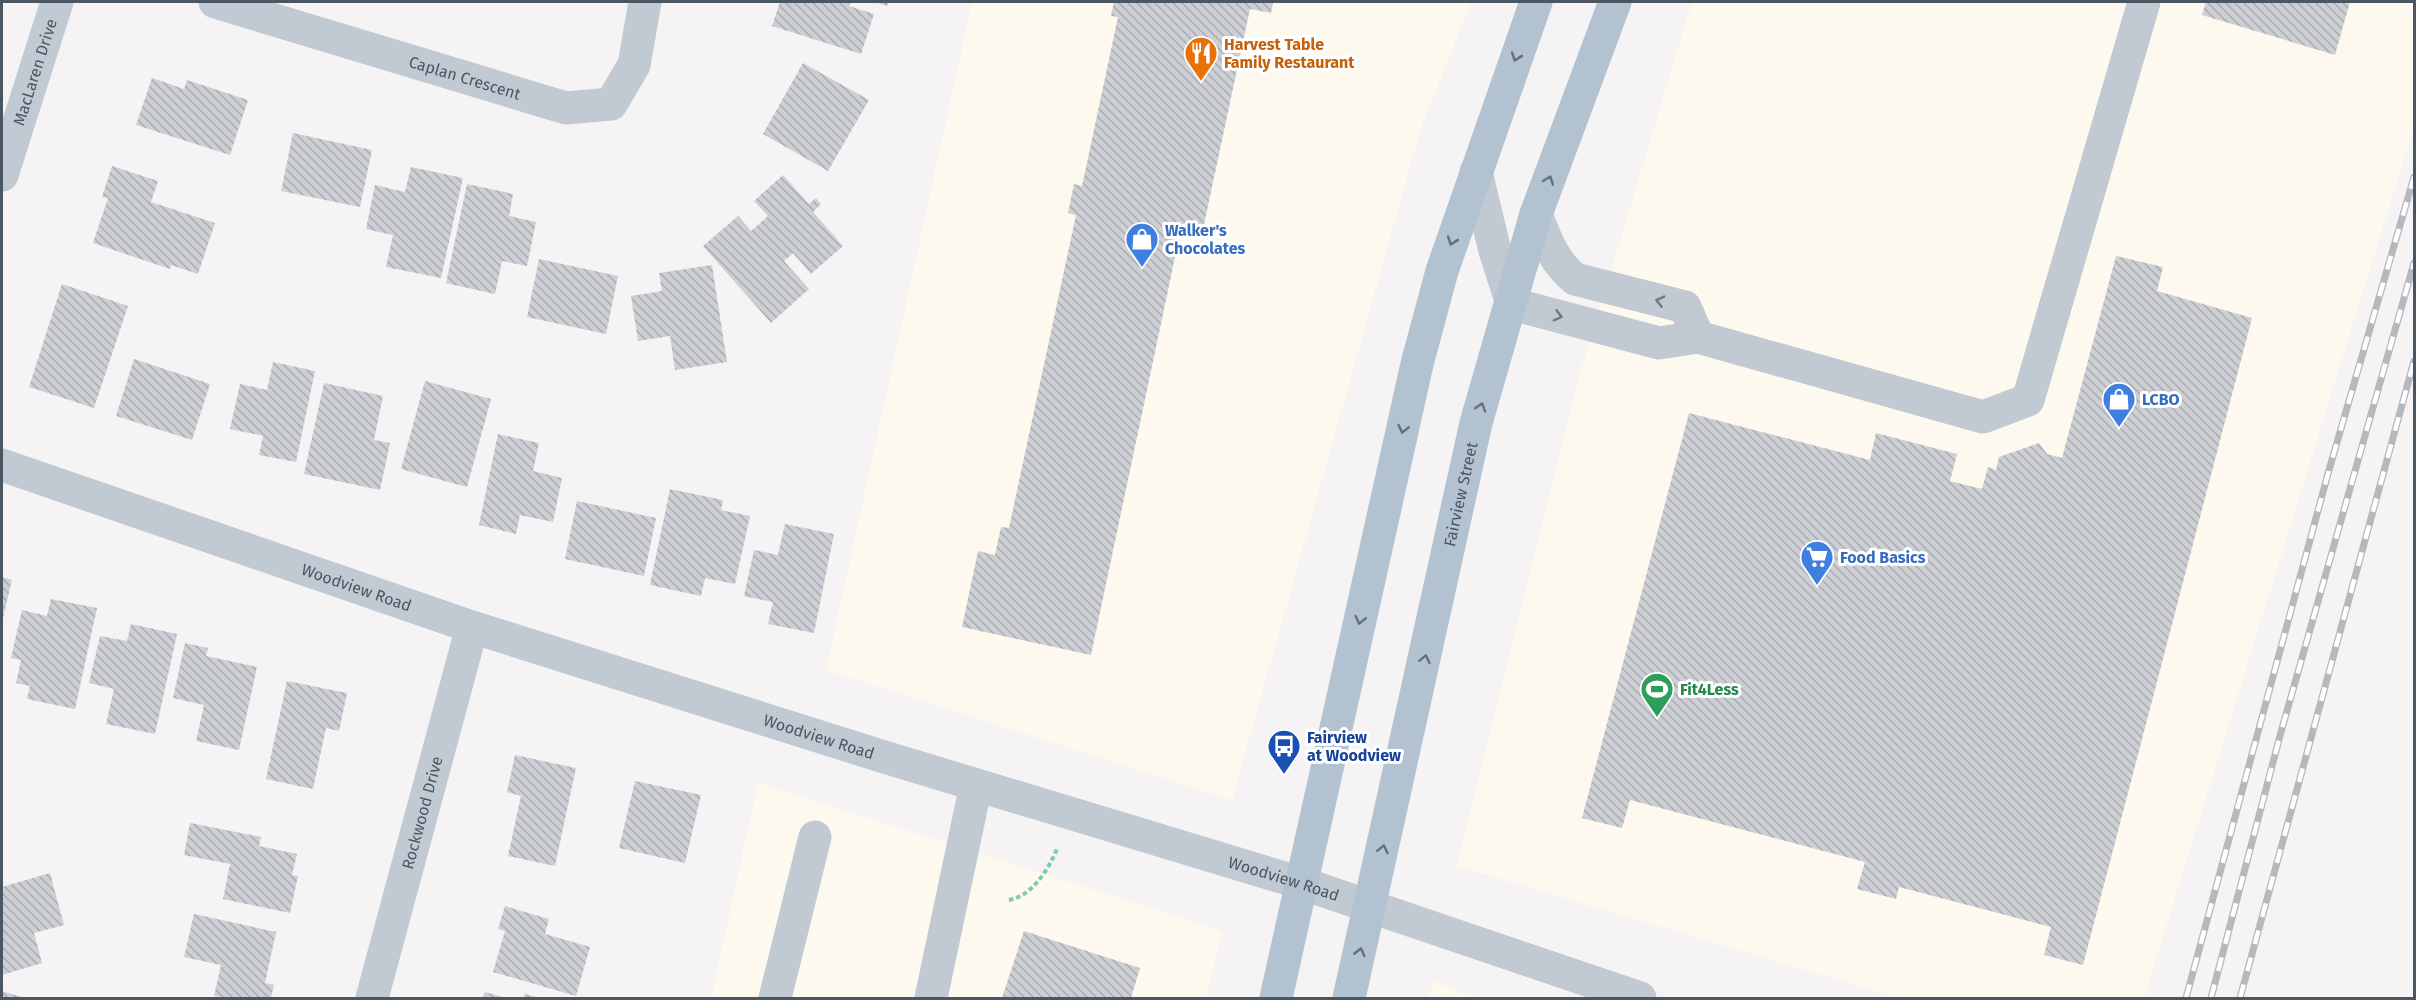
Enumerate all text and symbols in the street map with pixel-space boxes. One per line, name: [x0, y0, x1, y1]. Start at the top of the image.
street label: MacLaren Drive: [9, 16, 61, 128]
restaurant icon: Harvest Table Family Restaurant: [1183, 35, 1219, 82]
place label: Harvest Table Family Restaurant: [1224, 35, 1355, 72]
one-way arrow: [1511, 51, 1524, 62]
street label: Caplan Crescent: [406, 52, 523, 104]
one-way arrow: [1541, 175, 1554, 186]
shop icon: Walker's Chocolates: [1124, 221, 1160, 268]
place label: Walker's Chocolates: [1165, 221, 1245, 258]
one-way arrow: [1447, 235, 1460, 246]
one-way arrow: [1655, 296, 1665, 309]
one-way arrow: [1552, 309, 1563, 321]
shop icon: LCBO: [2101, 381, 2137, 428]
place label: LCBO: [2142, 390, 2180, 409]
one-way arrow: [1474, 402, 1486, 413]
one-way arrow: [1397, 424, 1410, 434]
street label: Fairview Street: [1440, 440, 1482, 548]
supermarket icon: Food Basics: [1799, 539, 1835, 586]
place label: Food Basics: [1840, 548, 1926, 567]
street label: Woodview Road: [299, 560, 414, 615]
one-way arrow: [1355, 614, 1368, 624]
one-way arrow: [1417, 654, 1430, 664]
sports icon: Fit4Less: [1639, 671, 1675, 718]
place label: Fit4Less: [1680, 680, 1739, 699]
street label: Woodview Road: [761, 711, 877, 763]
bus stop icon: Fairview at Woodview: [1266, 728, 1302, 775]
place label: Fairview at Woodview: [1307, 728, 1401, 765]
street label: Rockwood Drive: [398, 754, 447, 871]
one-way arrow: [1376, 845, 1389, 855]
street label: Woodview Road: [1226, 853, 1342, 905]
one-way arrow: [1352, 948, 1365, 958]

